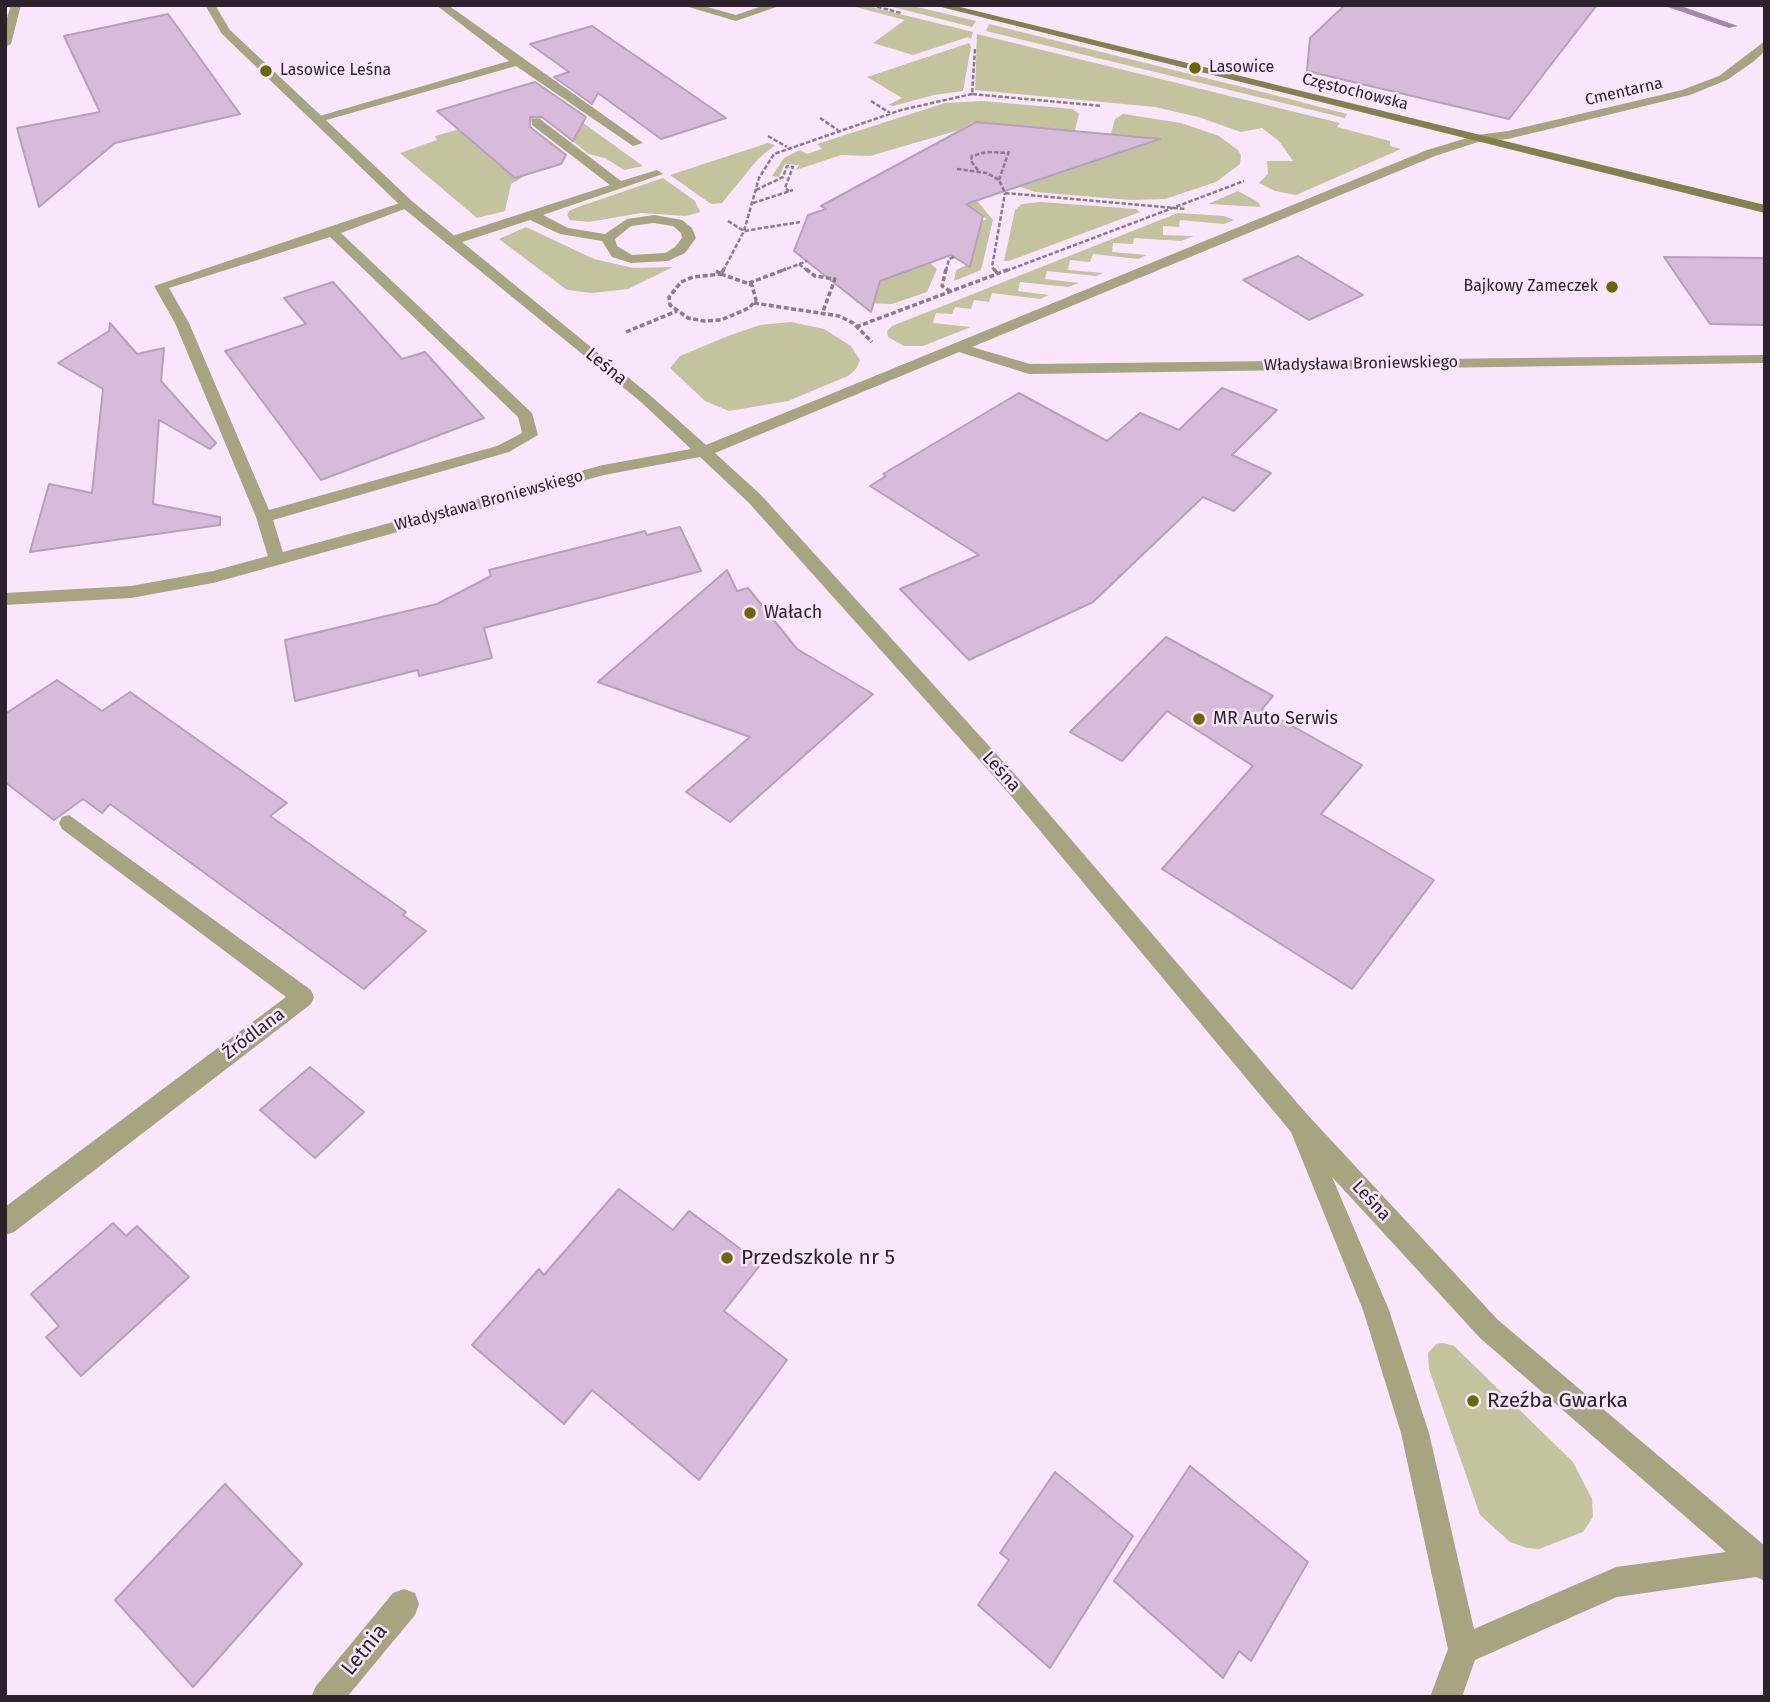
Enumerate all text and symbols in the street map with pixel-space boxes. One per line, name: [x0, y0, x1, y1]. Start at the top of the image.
place label: Lasowice: [1209, 58, 1274, 78]
marker: Lasowice: [1187, 60, 1203, 76]
place label: Lasowice Leśna: [280, 61, 391, 81]
marker: Lasowice Leśna: [258, 63, 274, 79]
street label: Częstochowska: [1300, 70, 1410, 114]
street label: Cmentarna: [1583, 74, 1665, 110]
place label: Bajkowy Zameczek: [1464, 277, 1598, 297]
marker: Bajkowy Zameczek: [1604, 279, 1620, 295]
street label: Leśna: [581, 344, 631, 390]
street label: Władysława Broniewskiego: [1264, 353, 1458, 375]
street label: Władysława Broniewskiego: [393, 467, 585, 535]
place label: Wałach: [764, 602, 822, 624]
marker: Wałach: [742, 605, 758, 621]
place label: MR Auto Serwis: [1213, 708, 1338, 730]
marker: MR Auto Serwis: [1191, 711, 1207, 727]
street label: Leśna: [977, 747, 1025, 797]
street label: Źródlana: [219, 1004, 289, 1064]
street label: Leśna: [1347, 1176, 1395, 1226]
place label: Przedszkole nr 5: [741, 1245, 895, 1271]
marker: Przedszkole nr 5: [719, 1250, 735, 1266]
place label: Rzeźba Gwarka: [1487, 1388, 1628, 1414]
marker: Rzeźba Gwarka: [1465, 1393, 1481, 1409]
street label: Letnia: [337, 1619, 393, 1681]

